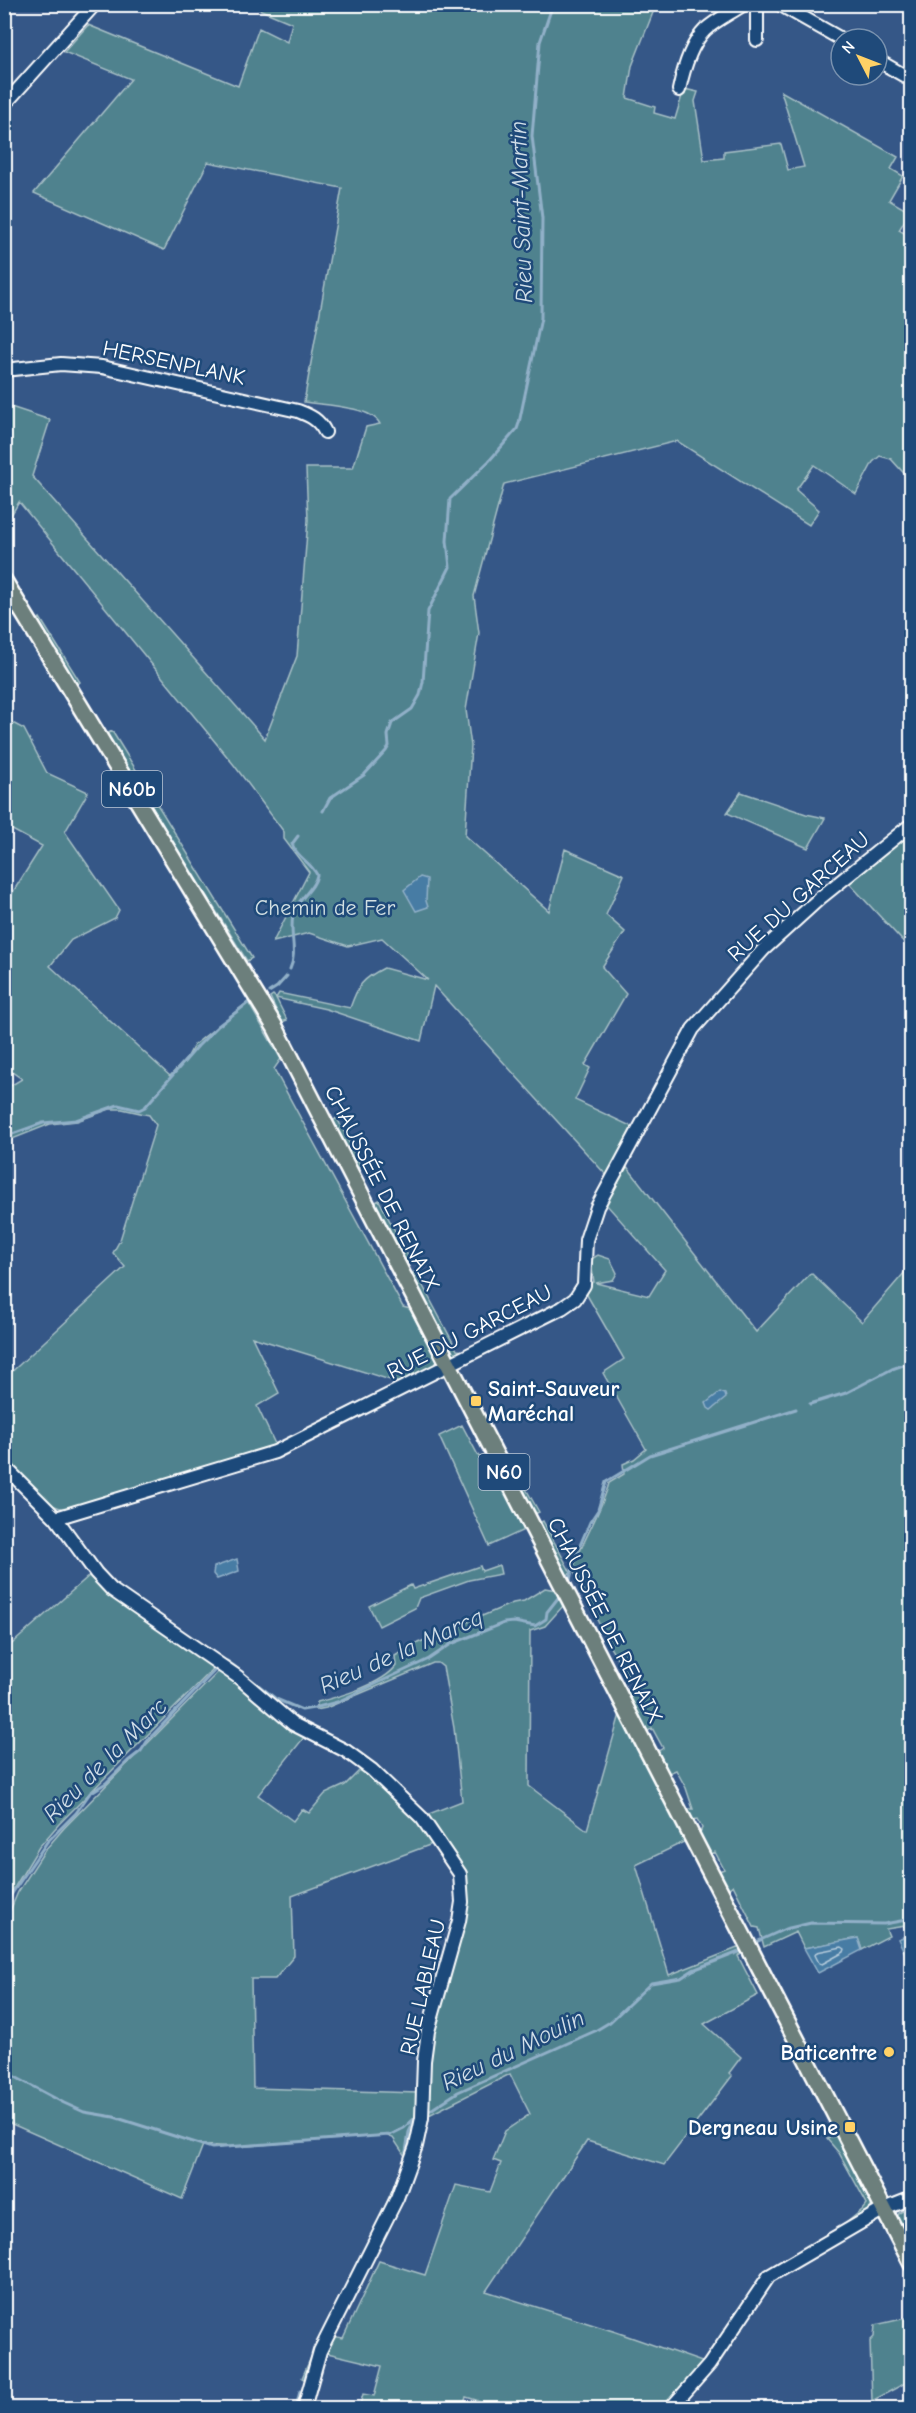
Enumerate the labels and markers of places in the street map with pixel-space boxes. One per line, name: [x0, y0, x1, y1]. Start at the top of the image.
place label: Saint-Sauveur Maréchal: [488, 1376, 619, 1427]
marker: Saint-Sauveur Maréchal: [469, 1394, 483, 1408]
place label: Baticentre: [781, 2040, 877, 2066]
marker: Baticentre: [882, 2045, 896, 2059]
place label: Dergneau Usine: [688, 2115, 838, 2141]
marker: Dergneau Usine: [843, 2120, 857, 2134]

